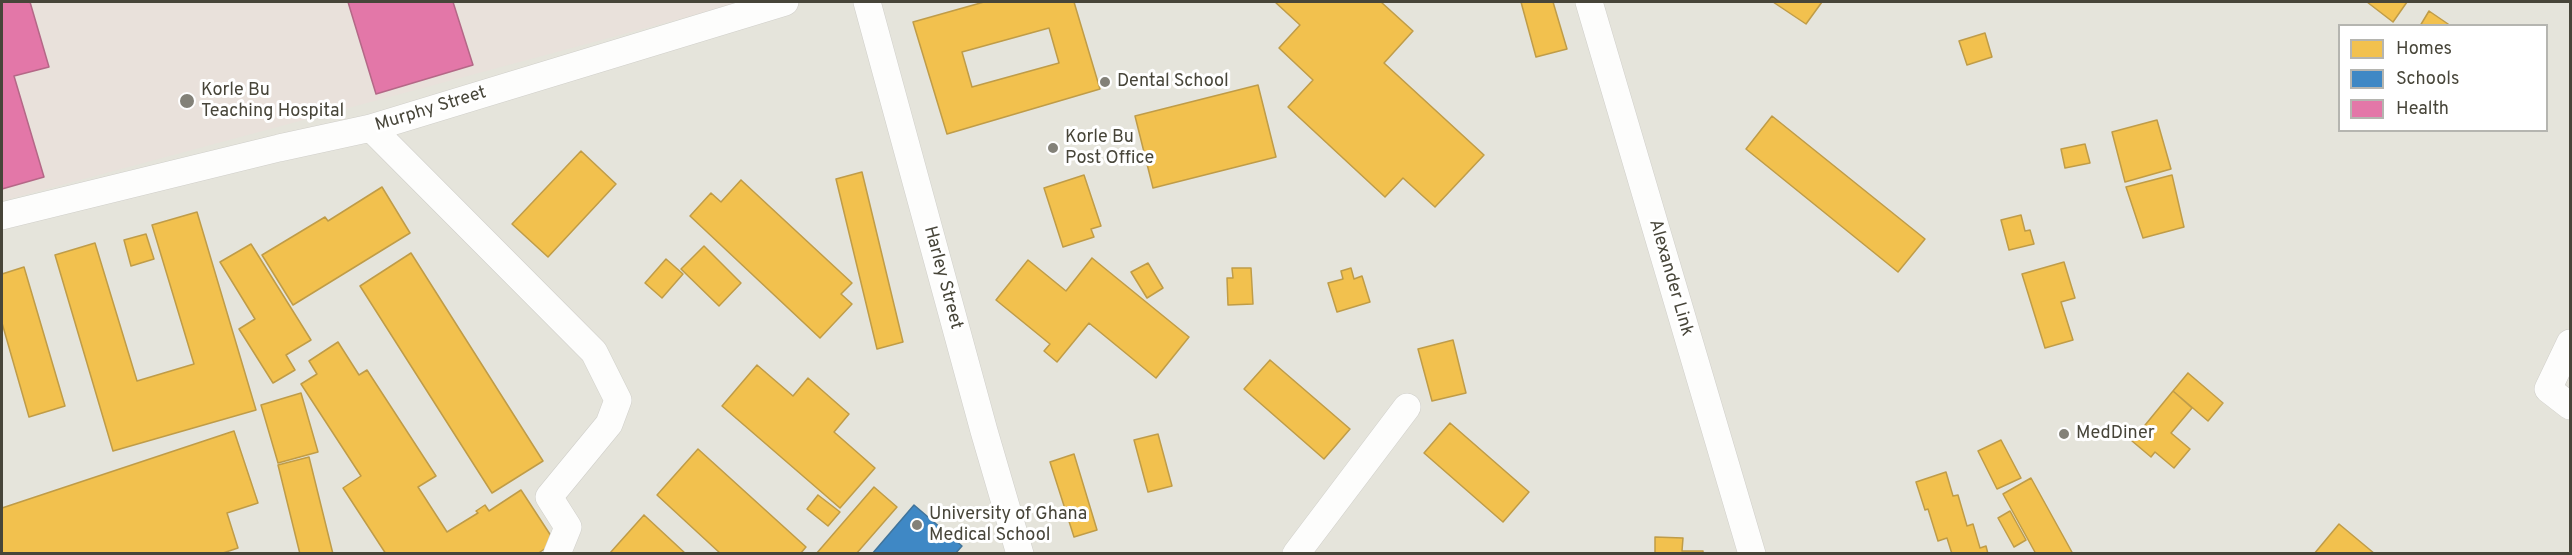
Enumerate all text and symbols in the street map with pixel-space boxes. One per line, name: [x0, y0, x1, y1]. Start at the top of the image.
legend: [2338, 24, 2548, 132]
text: Homes: [2396, 38, 2452, 61]
text: Schools: [2396, 68, 2459, 91]
place label: Dental School: [1117, 71, 1229, 93]
marker: Dental School: [1098, 75, 1112, 89]
place label: Korle Bu Teaching Hospital: [201, 80, 344, 122]
street label: Murphy Street: [373, 83, 489, 137]
marker: Korle Bu Teaching Hospital: [178, 92, 196, 110]
text: Health: [2396, 98, 2449, 121]
place label: Korle Bu Post Office: [1065, 127, 1154, 170]
marker: Korle Bu Post Office: [1046, 141, 1060, 155]
street label: Alexander Link: [1643, 217, 1697, 339]
street label: Harley Street: [918, 224, 966, 332]
place label: MedDiner: [2076, 423, 2155, 445]
marker: MedDiner: [2057, 427, 2071, 441]
place label: University of Ghana Medical School: [929, 504, 1087, 546]
marker: University of Ghana Medical School: [910, 518, 924, 532]

